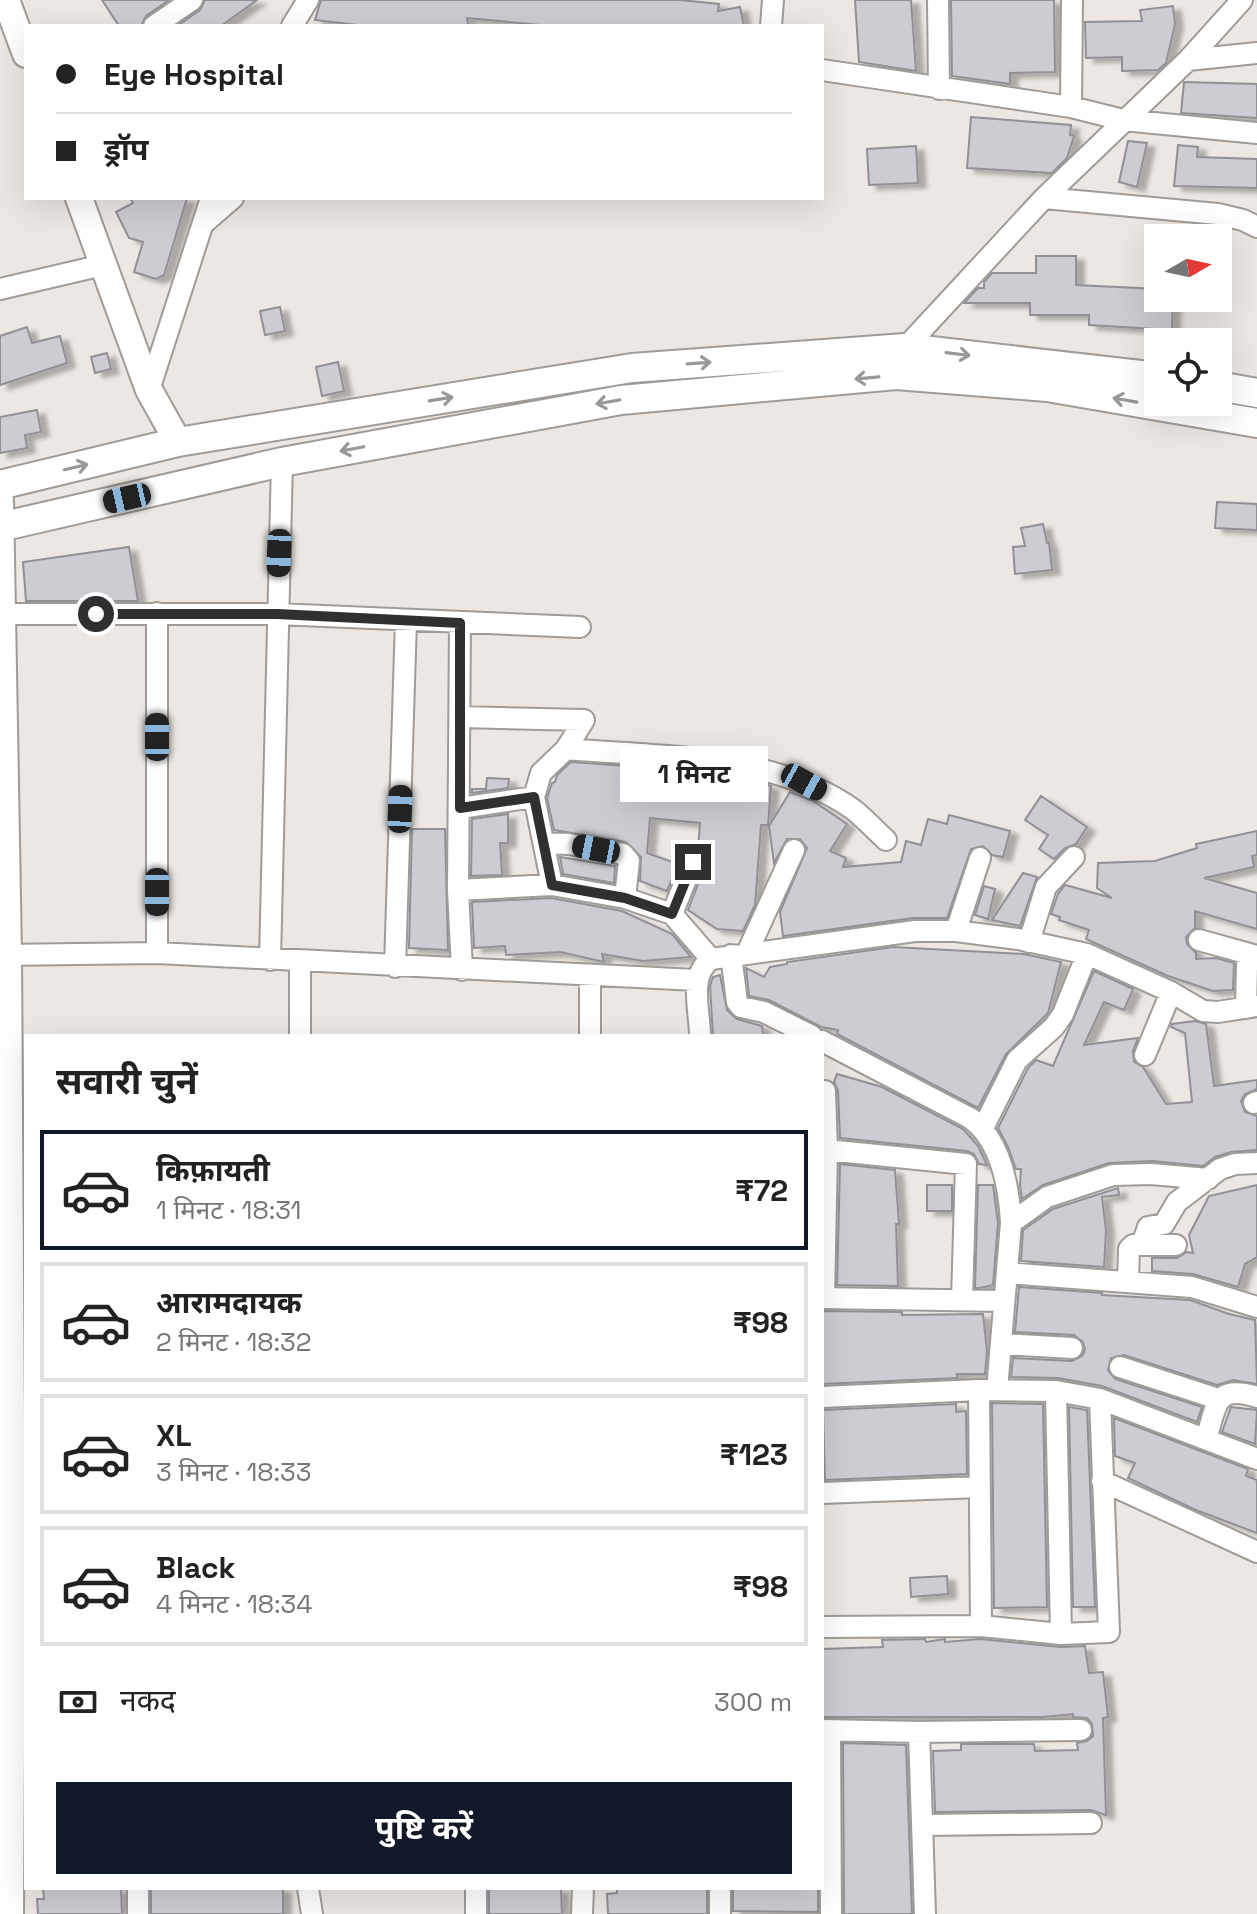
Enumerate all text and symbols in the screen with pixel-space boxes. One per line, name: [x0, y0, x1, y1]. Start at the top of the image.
text: Eye Hospital: [104, 55, 284, 94]
text: ड्रॉप: [104, 130, 148, 169]
north arrow: [1144, 224, 1232, 312]
map controls: [1144, 224, 1232, 416]
button: locate: [1144, 328, 1232, 416]
one-way arrow: [944, 347, 971, 362]
one-way arrow: [685, 355, 712, 370]
one-way arrow: [854, 370, 881, 385]
one-way arrow: [428, 391, 454, 406]
one-way arrow: [1113, 392, 1138, 407]
one-way arrow: [596, 395, 621, 410]
one-way arrow: [340, 443, 365, 458]
one-way arrow: [62, 459, 88, 474]
car: [101, 481, 153, 515]
car: [266, 529, 292, 577]
route start: [78, 596, 114, 632]
car: [145, 713, 169, 761]
callout: 1 मिनट: [619, 746, 767, 802]
text: 1 मिनट: [658, 757, 730, 791]
car: [777, 760, 831, 804]
car: [387, 785, 413, 833]
car: [570, 833, 622, 865]
route end: [675, 844, 711, 880]
car: [145, 868, 169, 916]
text: सवारी चुनें: [56, 1059, 198, 1105]
text: किफ़ायती: [156, 1151, 270, 1190]
icon: car: [60, 1154, 132, 1226]
text: ₹72: [735, 1171, 788, 1210]
text: 1 मिनट · 18:31: [156, 1193, 301, 1227]
text: आरामदायक: [156, 1283, 302, 1322]
icon: car: [60, 1286, 132, 1358]
text: ₹98: [733, 1303, 788, 1342]
text: 2 मिनट · 18:32: [156, 1325, 311, 1359]
text: XL: [156, 1416, 192, 1455]
icon: car: [60, 1418, 132, 1490]
text: ₹123: [720, 1435, 788, 1474]
text: 3 मिनट · 18:33: [156, 1455, 311, 1489]
text: Black: [156, 1548, 235, 1587]
icon: car: [60, 1550, 132, 1622]
text: ₹98: [733, 1567, 788, 1606]
text: 4 मिनट · 18:34: [156, 1587, 313, 1621]
icon: cash: [56, 1680, 100, 1724]
text: नकद: [120, 1681, 176, 1720]
text: 300 m: [714, 1685, 792, 1719]
button: पुष्टि करें: [56, 1782, 792, 1874]

